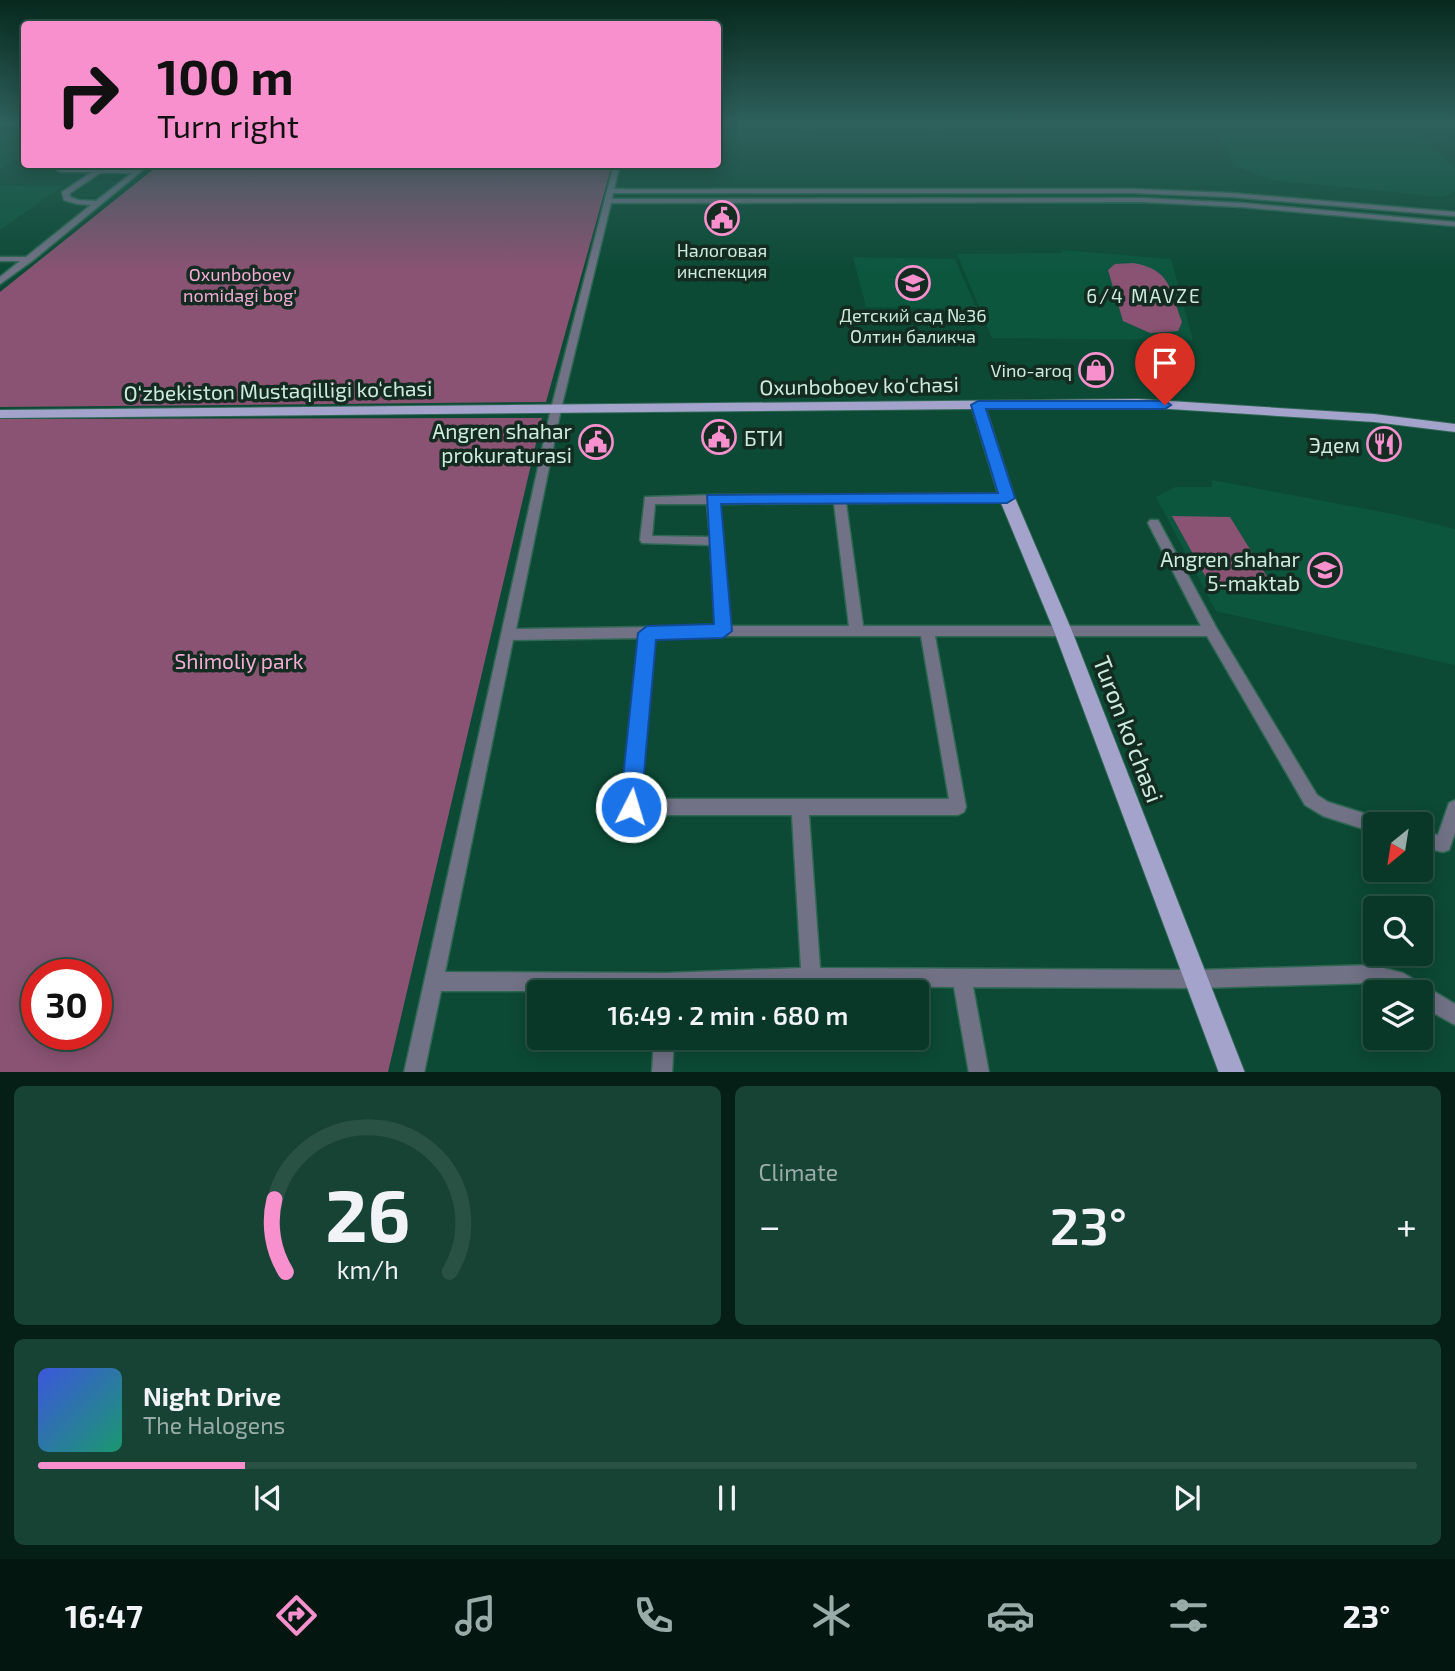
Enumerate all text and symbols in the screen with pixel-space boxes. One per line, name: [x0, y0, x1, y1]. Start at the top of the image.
text: 100 m: [157, 46, 294, 105]
icon: right: [42, 49, 133, 140]
text: Turn right: [157, 106, 299, 144]
public building icon: Налоговая инспекция: [703, 199, 741, 237]
place label: Налоговая инспекция: [677, 239, 767, 282]
park label: Oxunboboev nomidagi bog': [183, 263, 297, 306]
school or university icon: Детский сад №36 Олтин баликча: [894, 264, 932, 302]
district label: 6/4 MAVZE: [1086, 284, 1202, 307]
place label: Детский сад №36 Олтин баликча: [839, 304, 987, 347]
pin: [1135, 333, 1195, 405]
icon: arrive: [1146, 344, 1184, 382]
shop icon: Vino-aroq: [1077, 351, 1115, 389]
place label: Vino-aroq: [990, 359, 1072, 381]
street label: Oxunboboev ko'chasi: [759, 371, 959, 399]
street label: O‘zbekiston Mustaqilligi ko‘chasi: [123, 375, 433, 405]
place label: Angren shahar prokuraturasi: [432, 418, 573, 467]
public building icon: БТИ: [700, 418, 738, 456]
public building icon: Angren shahar prokuraturasi: [577, 423, 615, 461]
place label: БТИ: [744, 425, 783, 450]
restaurant icon: Эдем: [1365, 425, 1403, 463]
place label: Эдем: [1309, 432, 1360, 457]
place label: Angren shahar 5-maktab: [1160, 546, 1301, 595]
school or university icon: Angren shahar 5-maktab: [1306, 551, 1344, 589]
park label: Shimoliy park: [174, 648, 304, 673]
street label: Turon ko'chasi: [1088, 652, 1170, 806]
position arrow: [594, 770, 668, 844]
north arrow: [1363, 812, 1433, 882]
map controls: [1363, 812, 1433, 1050]
button: search: [1363, 896, 1433, 966]
speed limit sign: 30: [21, 959, 112, 1050]
button: layers: [1363, 980, 1433, 1050]
text: 16:49 · 2 min · 680 m: [608, 999, 848, 1030]
text: Climate: [759, 1158, 838, 1186]
text: 26: [325, 1169, 410, 1257]
text: 23°: [1050, 1193, 1127, 1255]
text: −: [759, 1202, 781, 1248]
text: +: [1396, 1202, 1417, 1248]
text: km/h: [336, 1253, 398, 1283]
text: Night Drive: [143, 1380, 281, 1411]
text: The Halogens: [143, 1411, 285, 1439]
icon: previous: [249, 1479, 287, 1517]
icon: pause: [708, 1479, 746, 1517]
icon: next: [1168, 1479, 1206, 1517]
icon: directions: [272, 1591, 321, 1640]
icon: music: [451, 1591, 500, 1640]
icon: phone: [629, 1591, 678, 1640]
icon: climate: [807, 1591, 856, 1640]
icon: car: [986, 1591, 1035, 1640]
icon: filters: [1164, 1591, 1213, 1640]
text: 16:47: [65, 1596, 143, 1634]
text: 23°: [1343, 1596, 1390, 1634]

